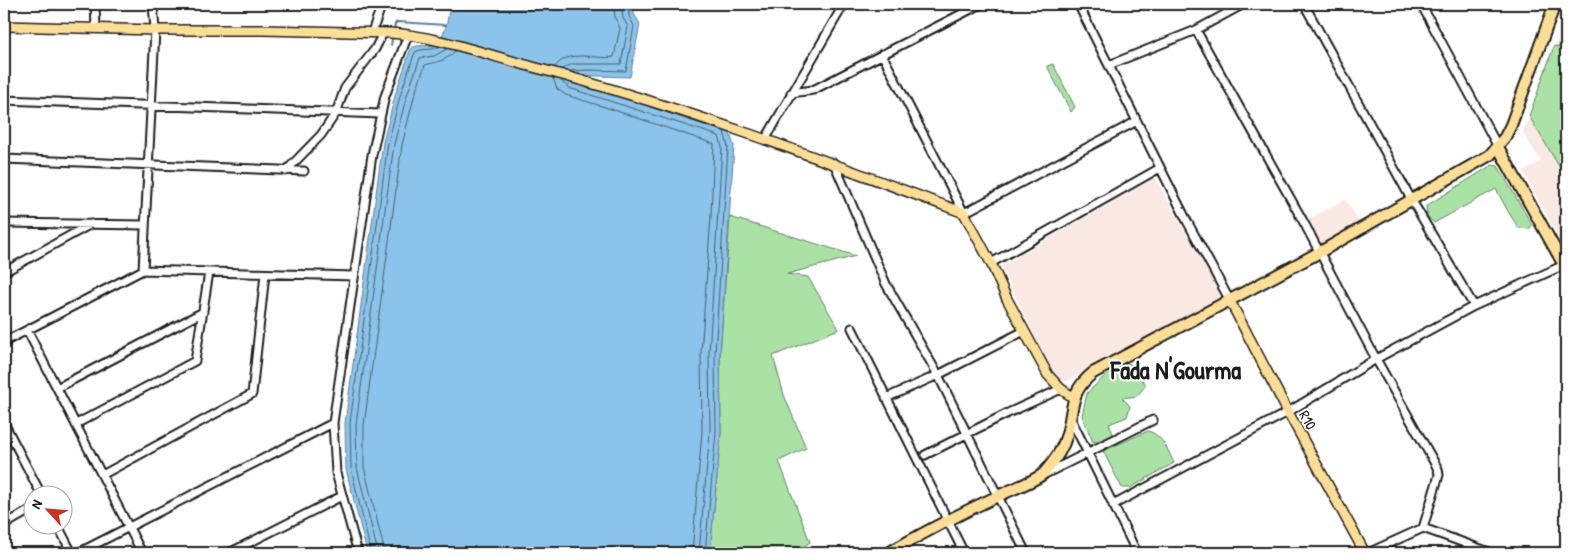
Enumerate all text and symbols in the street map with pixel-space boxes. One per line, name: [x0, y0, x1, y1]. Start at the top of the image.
district label: Fada N'Gourma: [1110, 353, 1241, 387]
street label: R10: [1294, 407, 1322, 434]
north arrow: [22, 484, 72, 534]
text: N: [26, 496, 46, 512]

